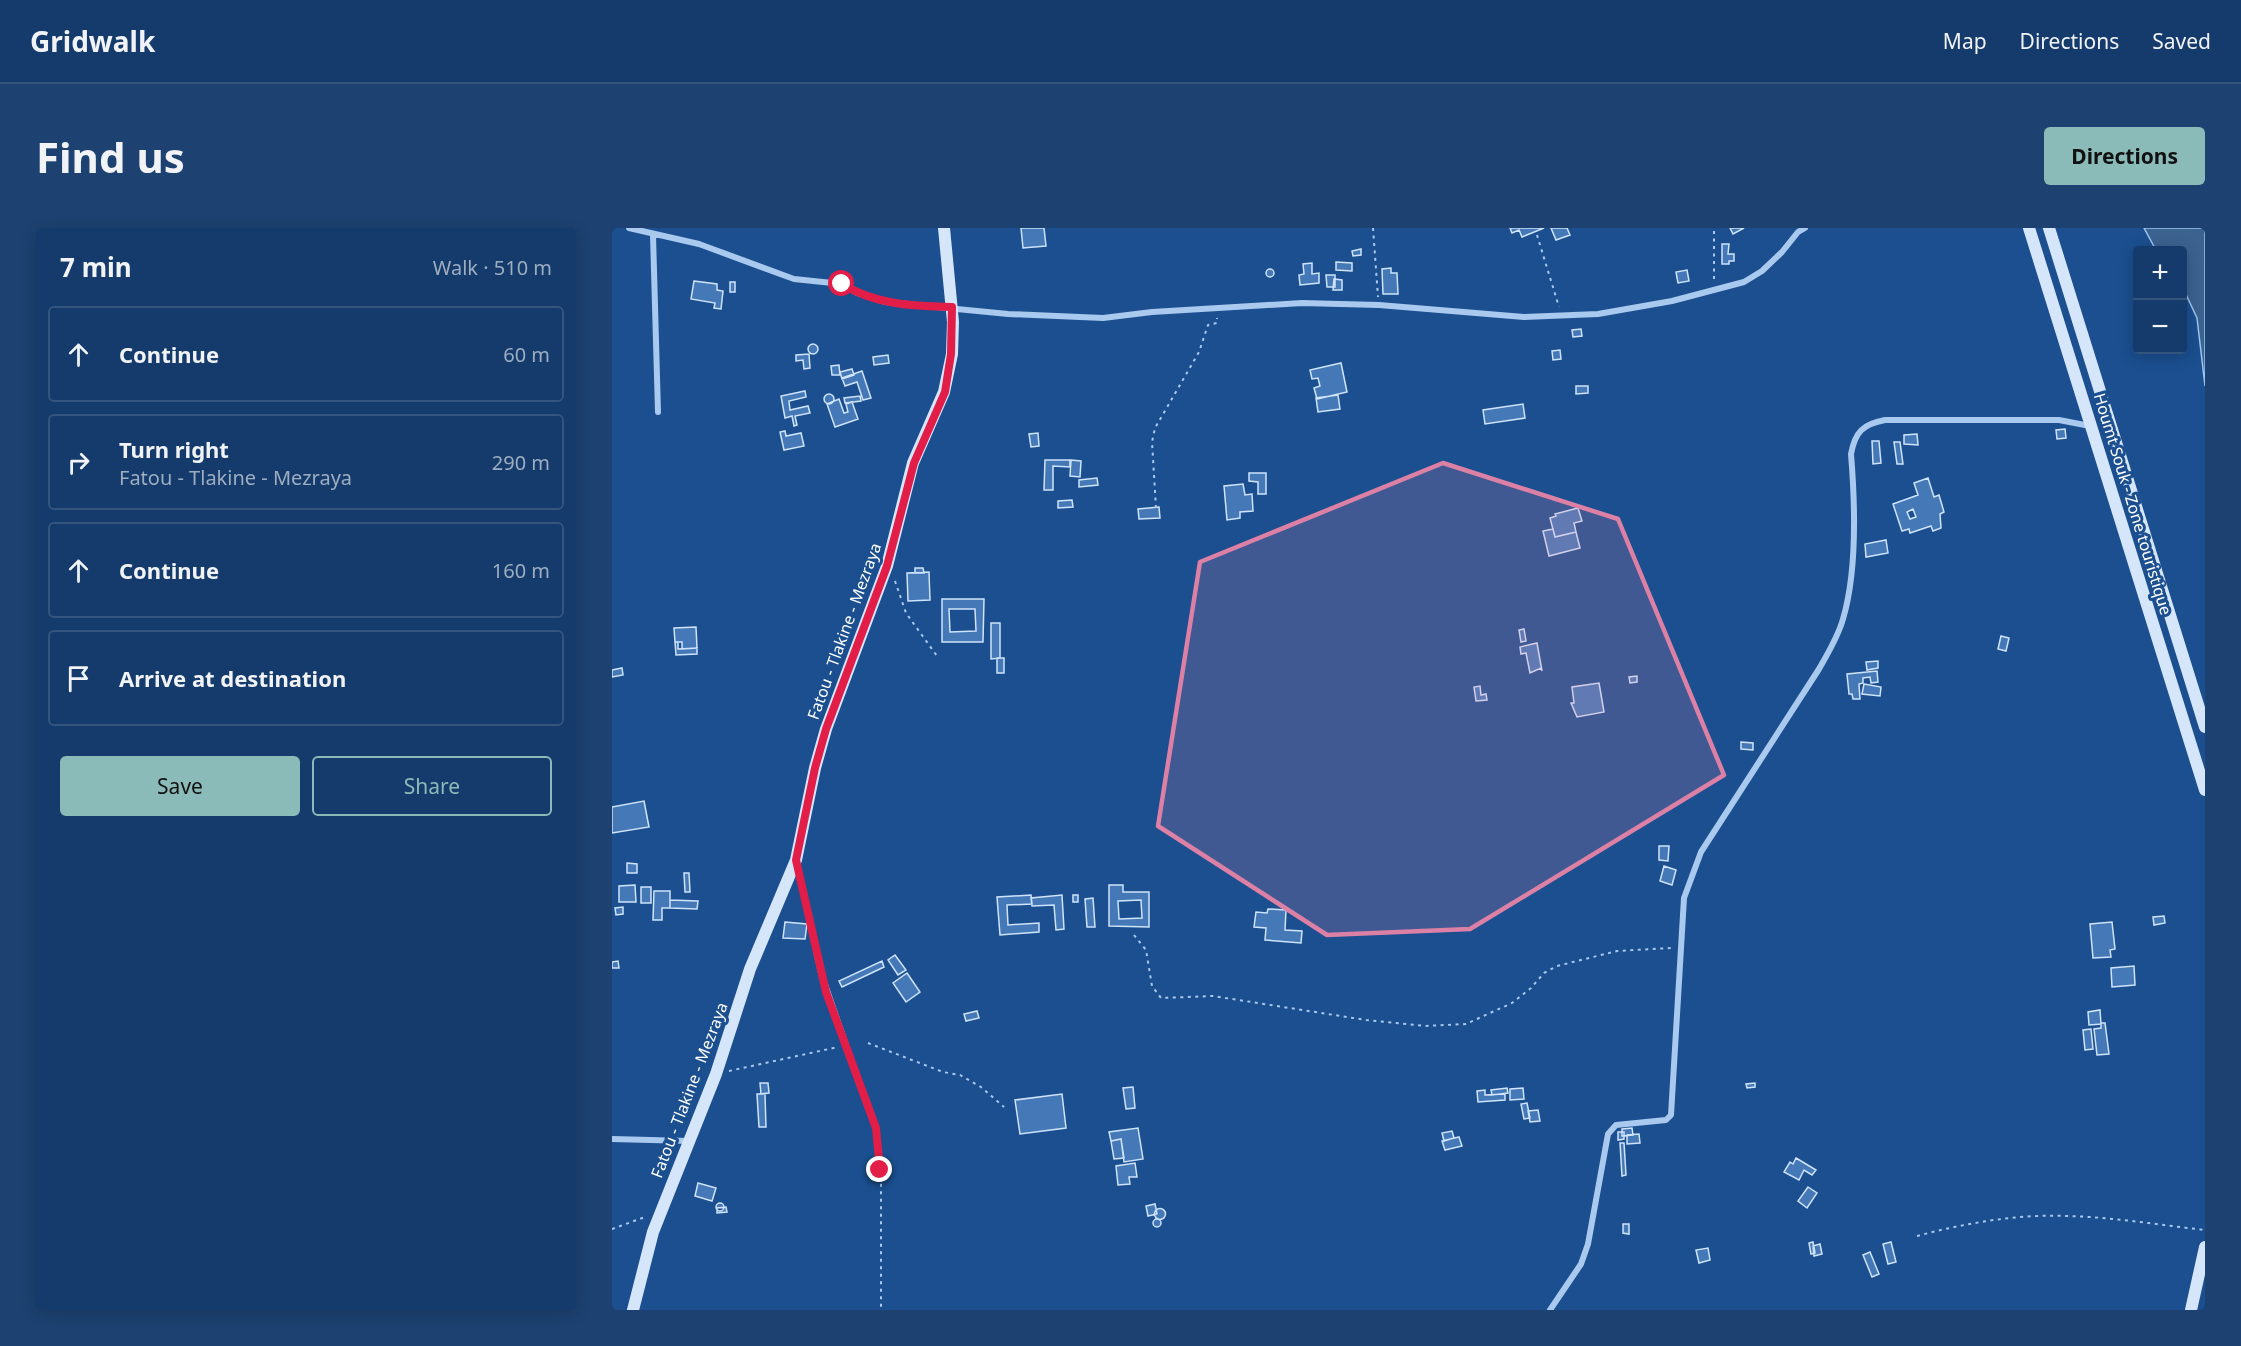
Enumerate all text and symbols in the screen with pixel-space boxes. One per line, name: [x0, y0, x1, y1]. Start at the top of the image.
text: Gridwalk: [30, 22, 155, 60]
text: Map: [1943, 27, 1987, 55]
text: Directions: [2020, 27, 2119, 55]
text: Saved: [2152, 27, 2211, 55]
button: Directions: [2044, 127, 2205, 185]
text: Find us: [36, 128, 185, 185]
map controls: [2133, 246, 2187, 354]
button: +: [2133, 246, 2187, 300]
text: 7 min: [60, 249, 132, 285]
text: Walk · 510 m: [433, 254, 552, 281]
route start: [828, 270, 854, 296]
button: −: [2133, 300, 2187, 354]
icon: ahead: [62, 338, 95, 371]
text: Continue: [119, 339, 219, 369]
text: 60 m: [503, 341, 550, 368]
street label: Houmt Souk - Zone touristique: [2089, 390, 2177, 618]
text: Turn right: [119, 434, 229, 464]
icon: right: [62, 446, 95, 479]
text: 290 m: [492, 449, 550, 476]
text: Fatou - Tlakine - Mezraya: [119, 464, 352, 491]
street label: Fatou - Tlakine - Mezraya: [802, 540, 886, 722]
icon: ahead: [62, 554, 95, 587]
text: Continue: [119, 555, 219, 585]
text: 160 m: [492, 557, 550, 584]
icon: arrive: [62, 662, 95, 695]
text: Arrive at destination: [119, 663, 346, 693]
button: Save: [60, 756, 300, 816]
button: Share: [312, 756, 552, 816]
street label: Fatou - Tlakine - Mezraya: [645, 999, 733, 1181]
route end: [866, 1156, 892, 1182]

